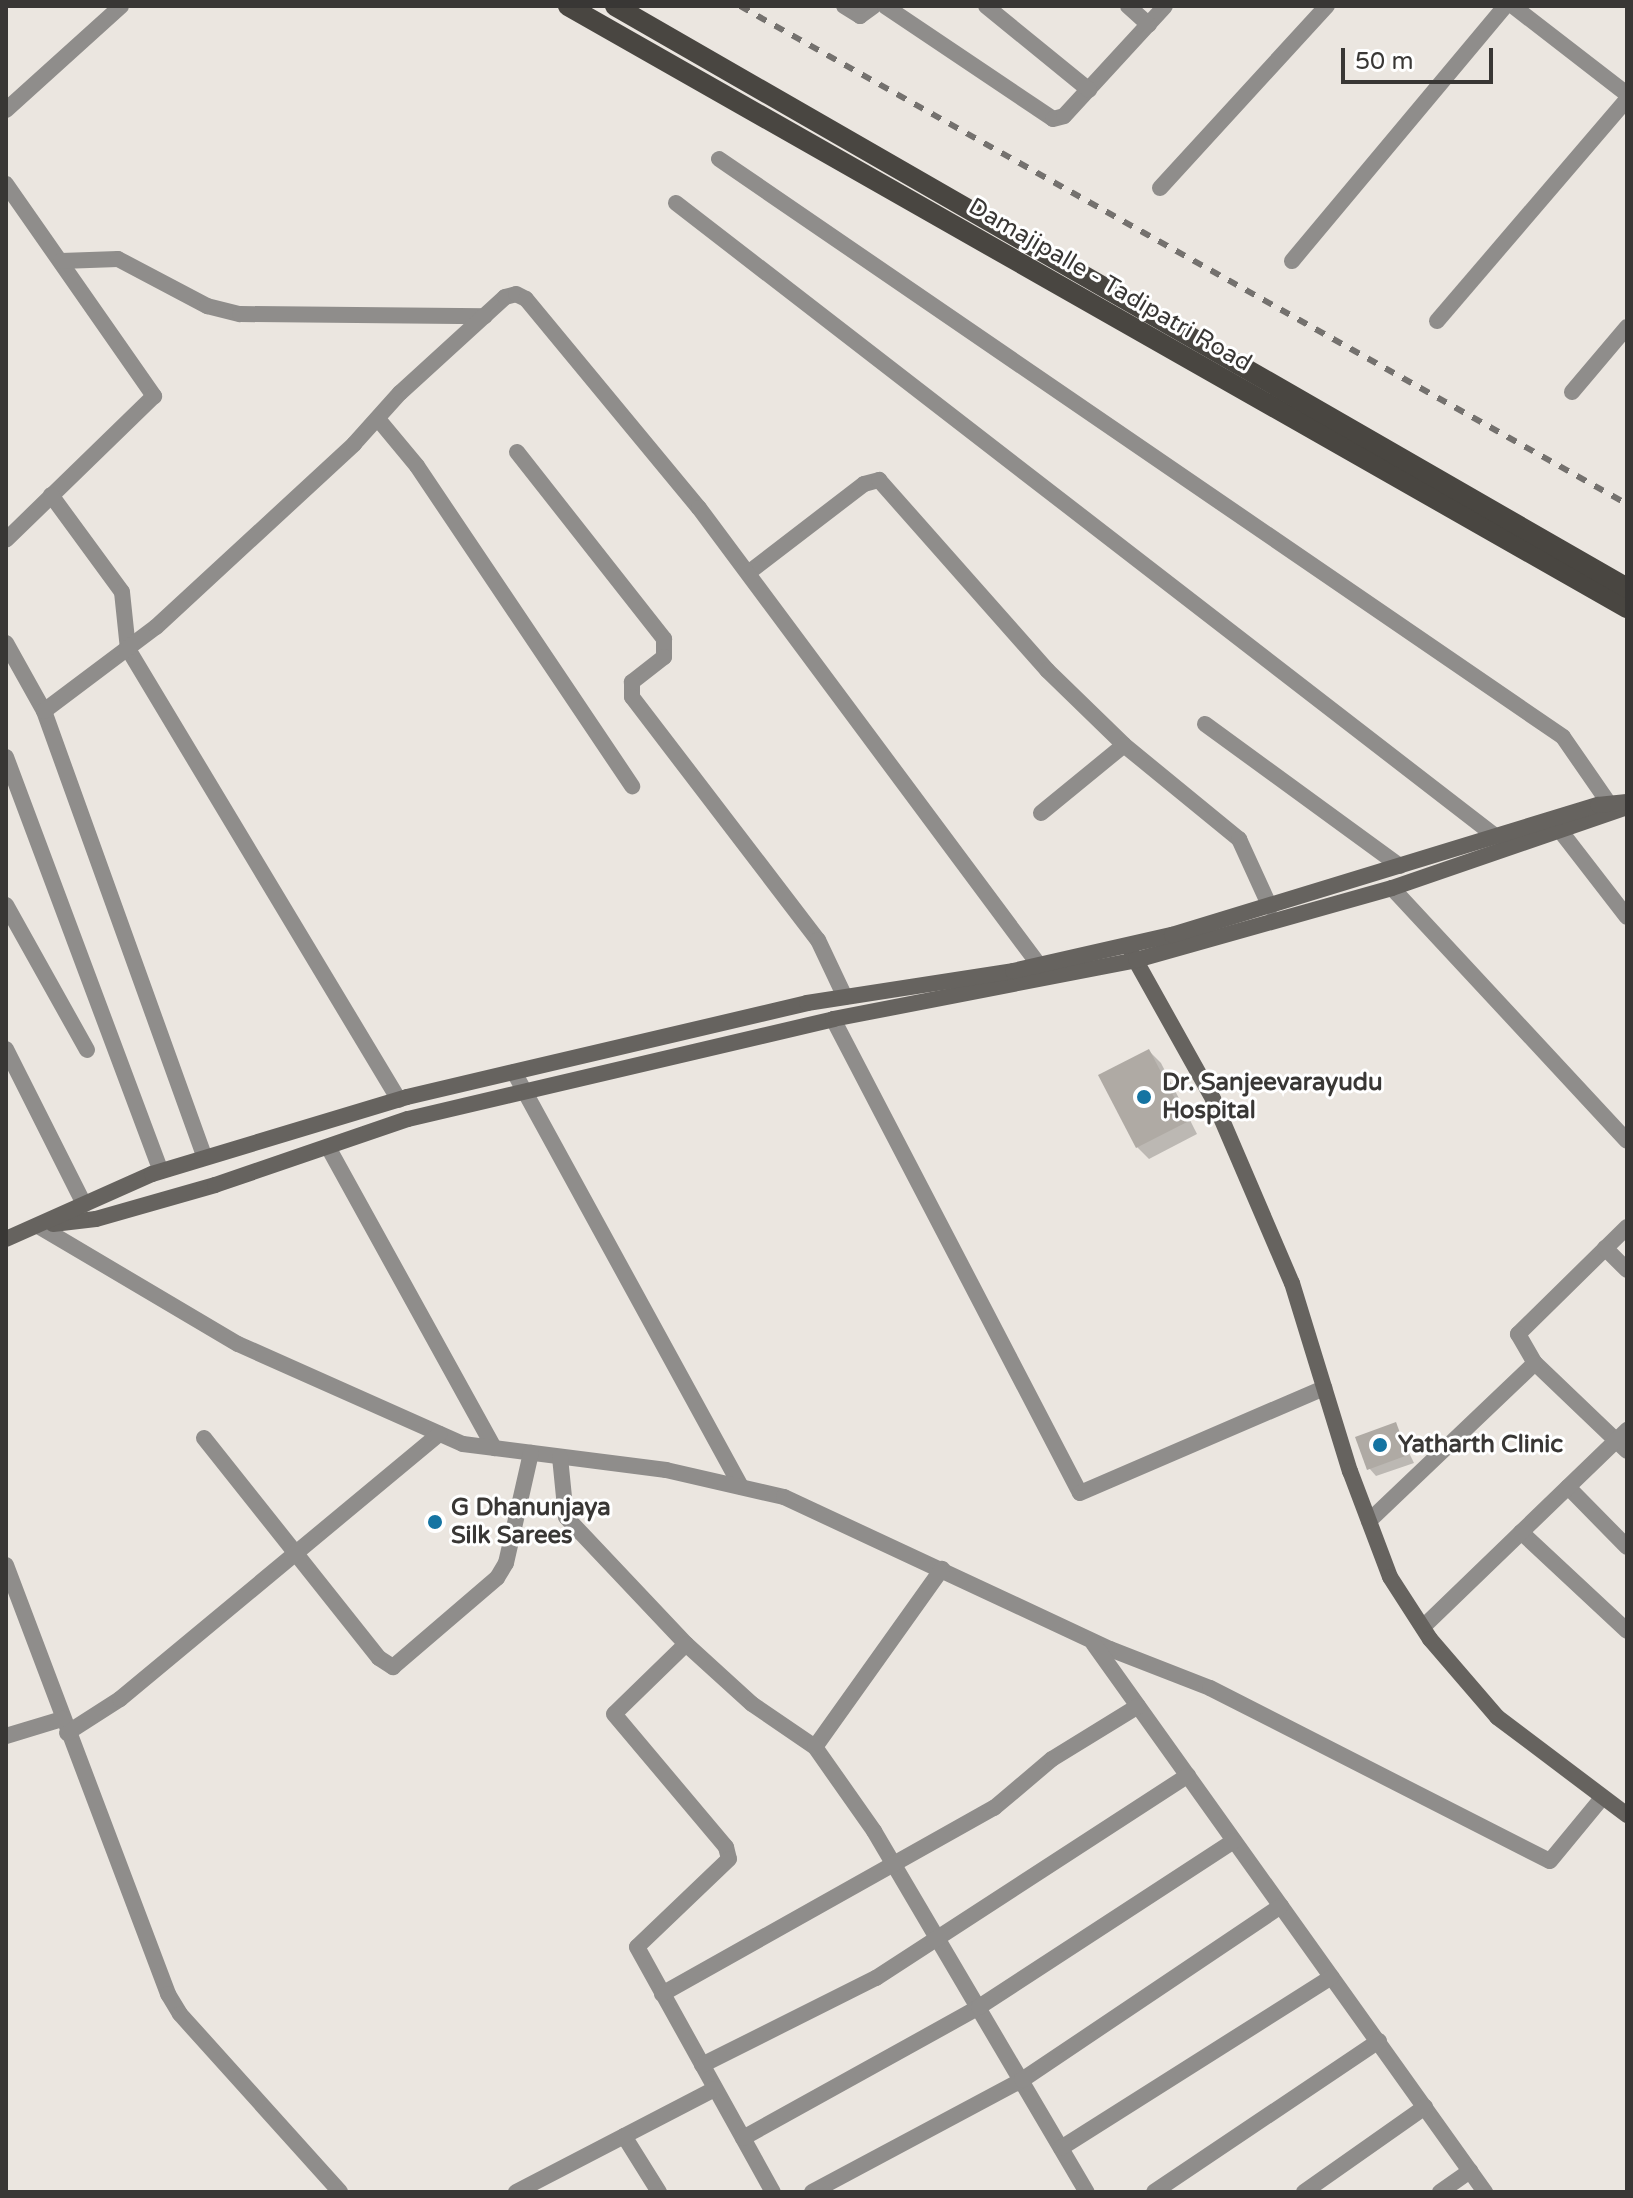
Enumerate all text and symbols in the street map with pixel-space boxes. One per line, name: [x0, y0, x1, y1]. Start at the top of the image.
scale bar: [1345, 32, 1497, 82]
text: 50 m: [1355, 47, 1413, 76]
street label: Damajipalle - Tadipatri Road: [963, 192, 1257, 378]
place label: Dr. Sanjeevarayudu Hospital: [1162, 1069, 1383, 1125]
marker: Dr. Sanjeevarayudu Hospital: [1133, 1086, 1155, 1108]
place label: Yatharth Clinic: [1398, 1431, 1563, 1459]
marker: Yatharth Clinic: [1369, 1434, 1391, 1456]
place label: G Dhanunjaya Silk Sarees: [451, 1494, 611, 1550]
marker: G Dhanunjaya Silk Sarees: [426, 1513, 444, 1531]

